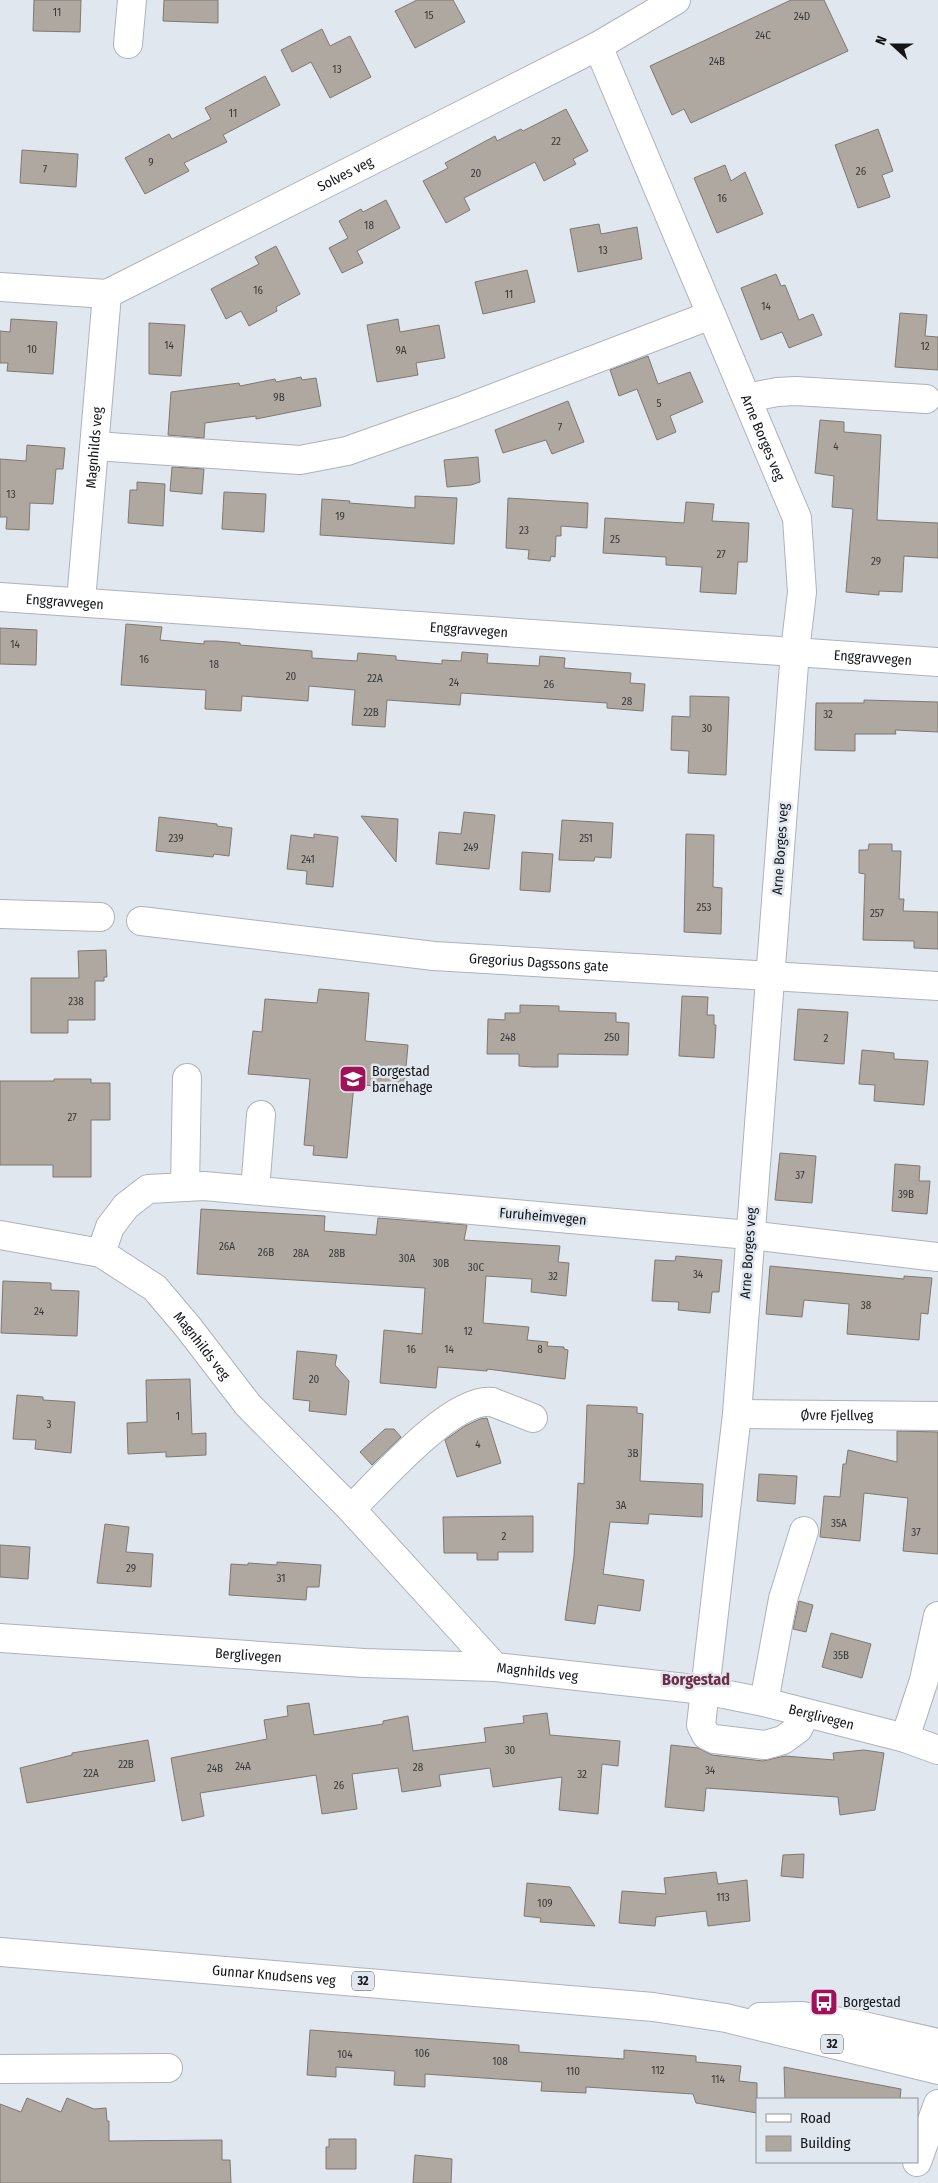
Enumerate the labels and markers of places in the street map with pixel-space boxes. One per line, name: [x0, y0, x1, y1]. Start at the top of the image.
place label: Borgestad barnehage: [372, 1063, 433, 1096]
school or university icon: Borgestad barnehage: [338, 1064, 368, 1094]
bus stop icon: Borgestad: [809, 1987, 839, 2017]
place label: Borgestad: [843, 1994, 901, 2011]

